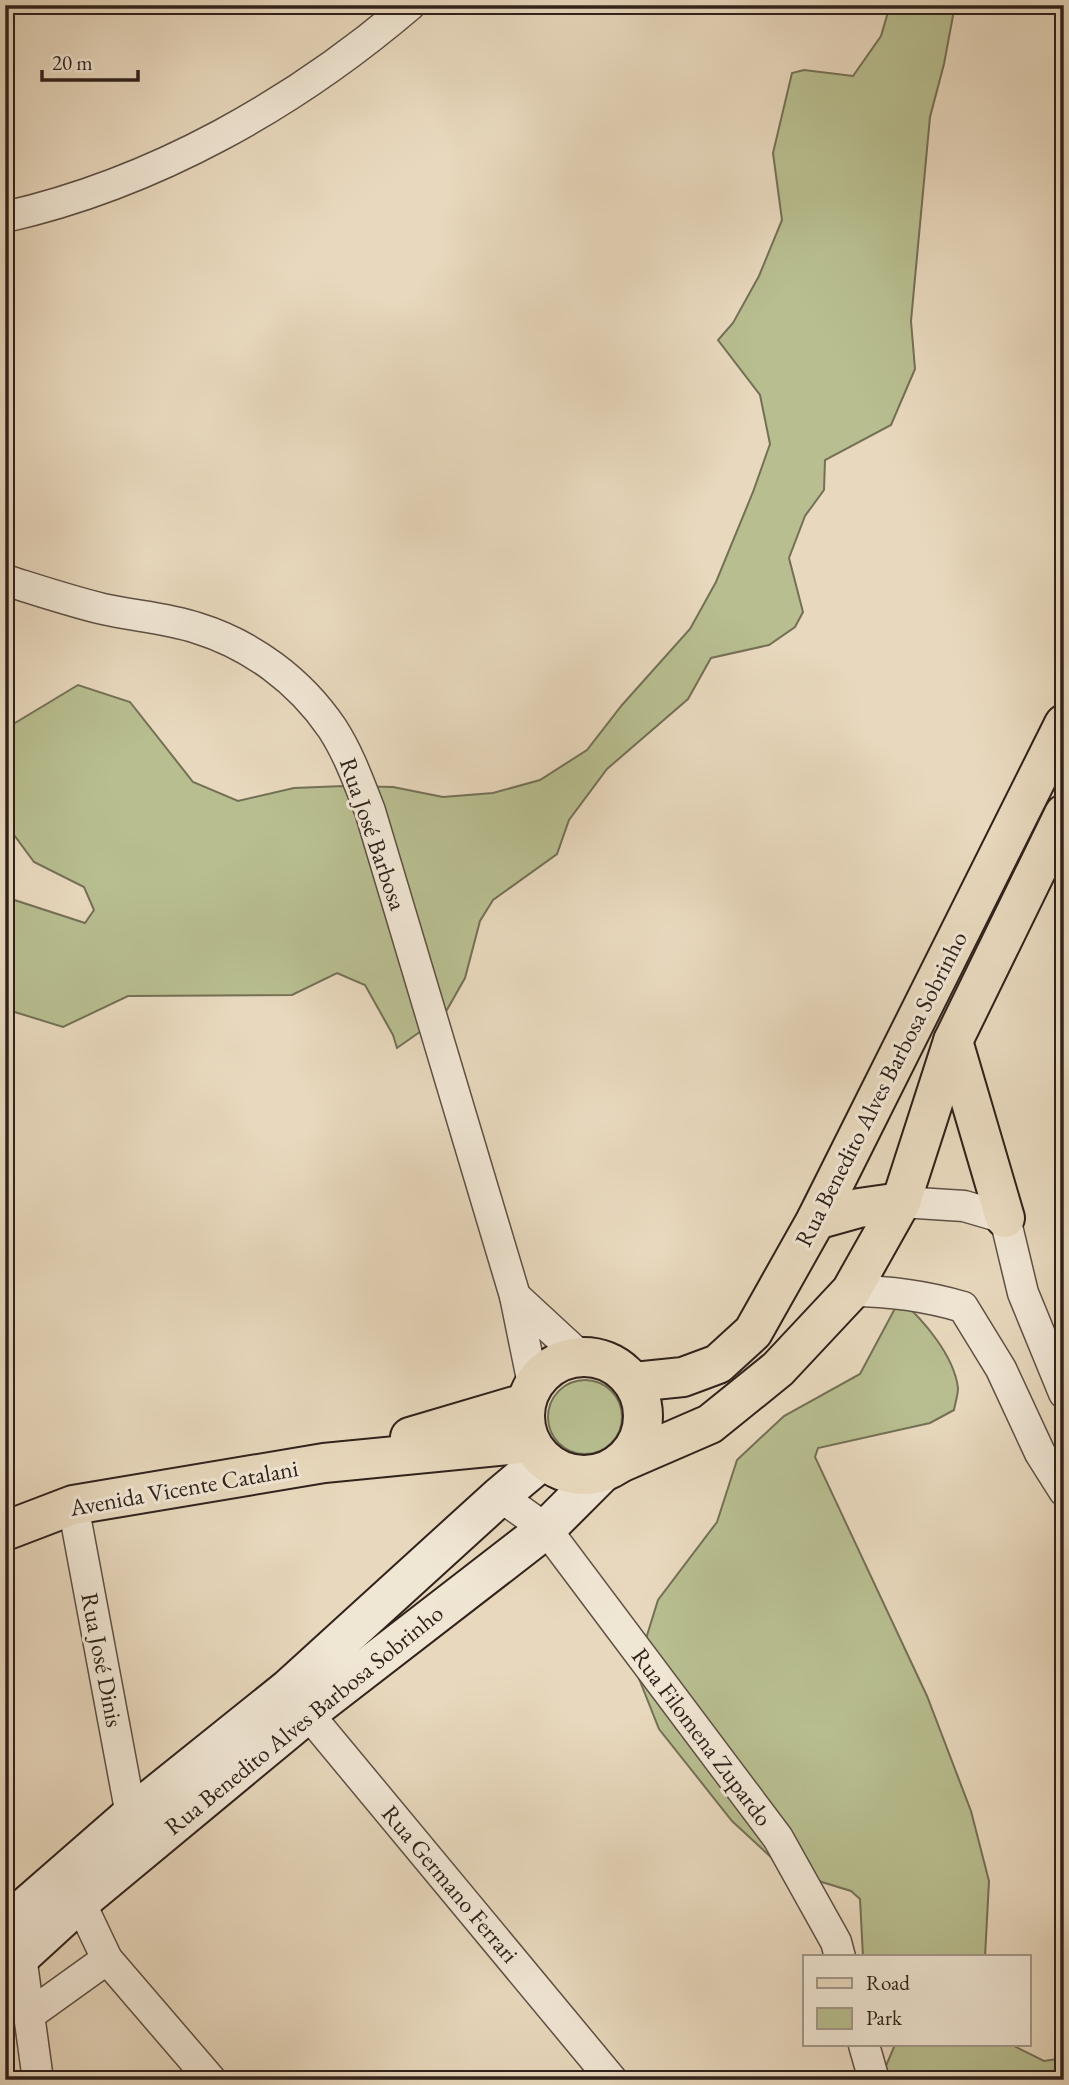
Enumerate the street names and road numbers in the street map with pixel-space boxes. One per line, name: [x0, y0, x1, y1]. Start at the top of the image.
street label: Rua José Barbosa: [333, 753, 414, 915]
street label: Rua Benedito Alves Barbosa Sobrinho: [787, 926, 974, 1252]
street label: Avenida Vicente Catalani: [66, 1452, 301, 1523]
street label: Rua José Dinis: [74, 1590, 131, 1730]
street label: Rua Benedito Alves Barbosa Sobrinho: [158, 1597, 450, 1842]
street label: Rua Filomena Zupardo: [625, 1641, 780, 1832]
street label: Rua Germano Ferrari: [375, 1798, 526, 1969]

